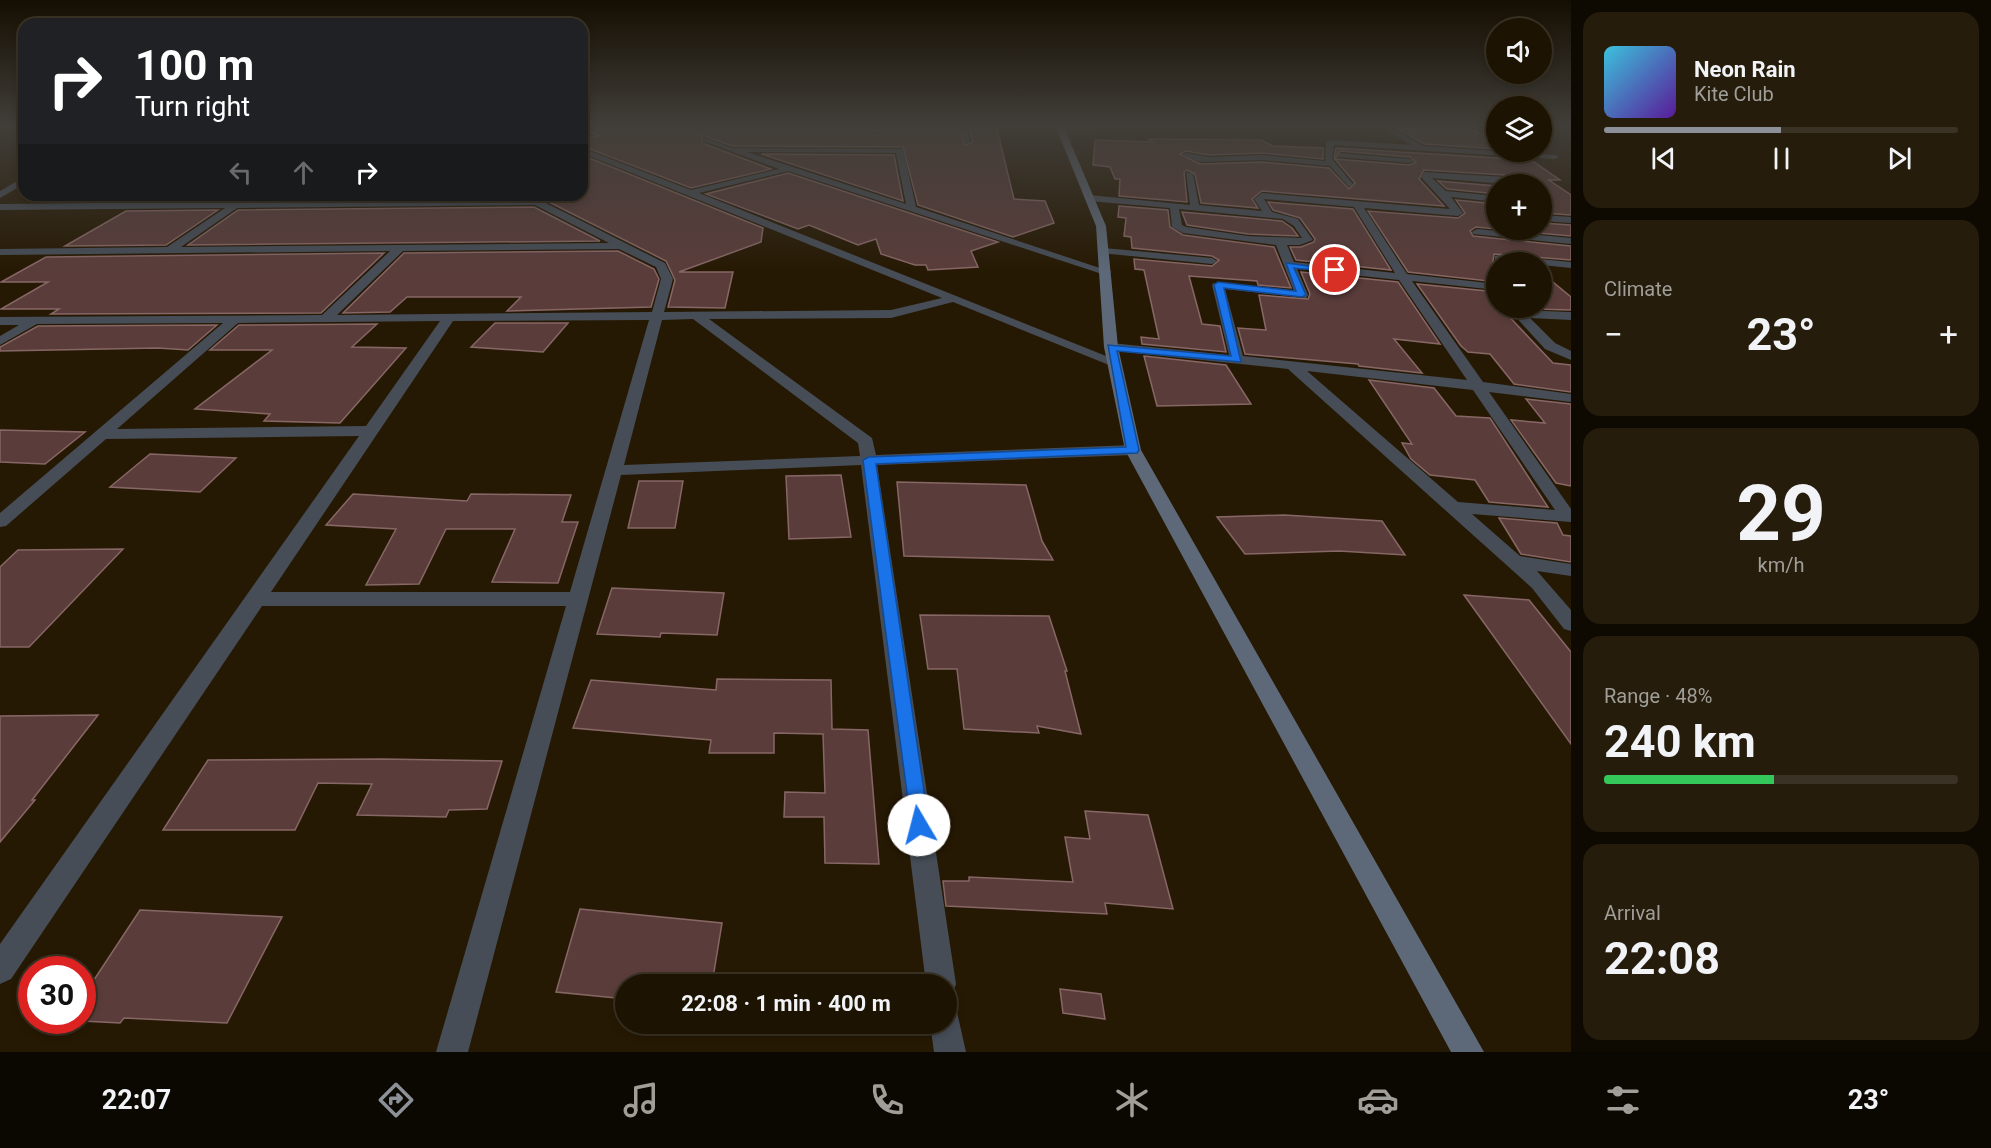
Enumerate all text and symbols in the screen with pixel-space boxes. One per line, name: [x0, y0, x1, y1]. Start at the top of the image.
map controls: [1486, 18, 1552, 318]
button: sound: [1486, 18, 1552, 84]
text: 100 m: [135, 41, 254, 90]
icon: right: [36, 42, 114, 120]
text: Neon Rain: [1694, 57, 1796, 82]
text: Kite Club: [1694, 82, 1774, 106]
text: Turn right: [135, 91, 250, 123]
button: layers: [1486, 96, 1552, 162]
icon: previous: [1647, 142, 1680, 175]
icon: pause: [1765, 142, 1798, 175]
icon: next: [1883, 142, 1916, 175]
icon: left: [224, 156, 257, 189]
icon: ahead: [287, 156, 320, 189]
icon: right: [350, 156, 383, 189]
button: +: [1486, 174, 1552, 240]
pin: [1309, 244, 1360, 295]
button: −: [1486, 252, 1552, 318]
icon: arrive: [1318, 253, 1351, 286]
text: Climate: [1604, 277, 1672, 301]
text: 23°: [1746, 308, 1816, 361]
text: −: [1604, 315, 1623, 354]
text: +: [1939, 315, 1958, 354]
text: 29: [1736, 468, 1826, 559]
text: km/h: [1758, 553, 1804, 577]
text: Range · 48%: [1604, 684, 1712, 708]
text: 240 km: [1604, 715, 1756, 768]
position arrow: [887, 793, 951, 857]
text: Arrival: [1604, 901, 1661, 925]
text: 22:08: [1604, 932, 1720, 985]
speed limit sign: 30: [18, 956, 96, 1034]
text: 22:08 · 1 min · 400 m: [681, 991, 891, 1016]
icon: directions: [375, 1079, 417, 1121]
icon: music: [620, 1079, 662, 1121]
icon: phone: [866, 1079, 908, 1121]
icon: climate: [1111, 1079, 1153, 1121]
icon: car: [1357, 1079, 1399, 1121]
icon: filters: [1602, 1079, 1644, 1121]
text: 22:07: [102, 1084, 171, 1116]
text: 23°: [1848, 1084, 1889, 1116]

